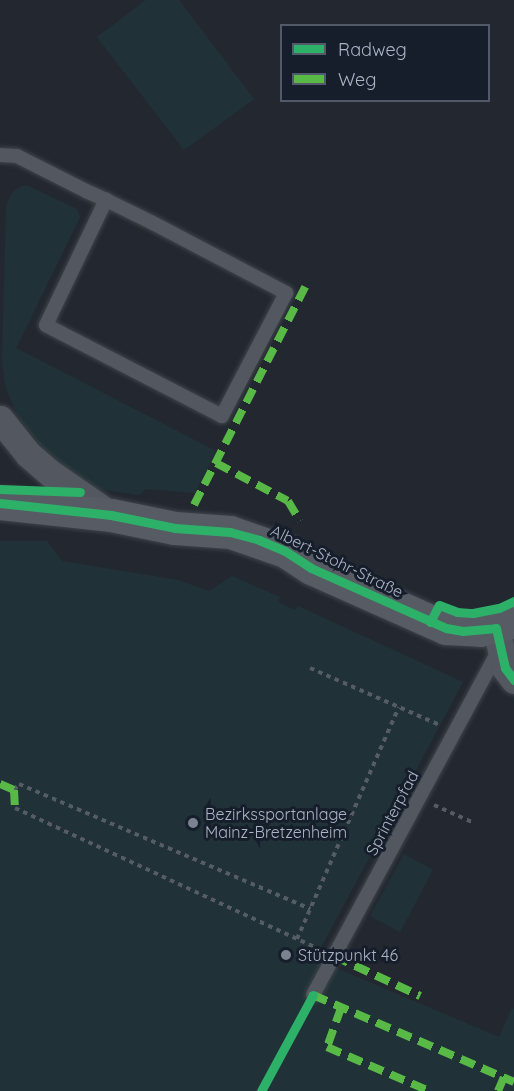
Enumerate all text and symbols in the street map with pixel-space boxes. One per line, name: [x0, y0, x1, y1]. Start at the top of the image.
legend: [280, 24, 490, 102]
text: Radweg: [338, 38, 407, 61]
text: Weg: [338, 68, 376, 91]
street label: Albert-Stohr-Straße: [268, 521, 406, 601]
street label: Sprinterpfad: [362, 767, 422, 859]
place label: Bezirkssportanlage Mainz-Bretzenheim: [205, 804, 347, 842]
marker: Bezirkssportanlage Mainz-Bretzenheim: [186, 816, 200, 830]
place label: Stützpunkt 46: [298, 945, 398, 965]
marker: Stützpunkt 46: [279, 948, 293, 962]

